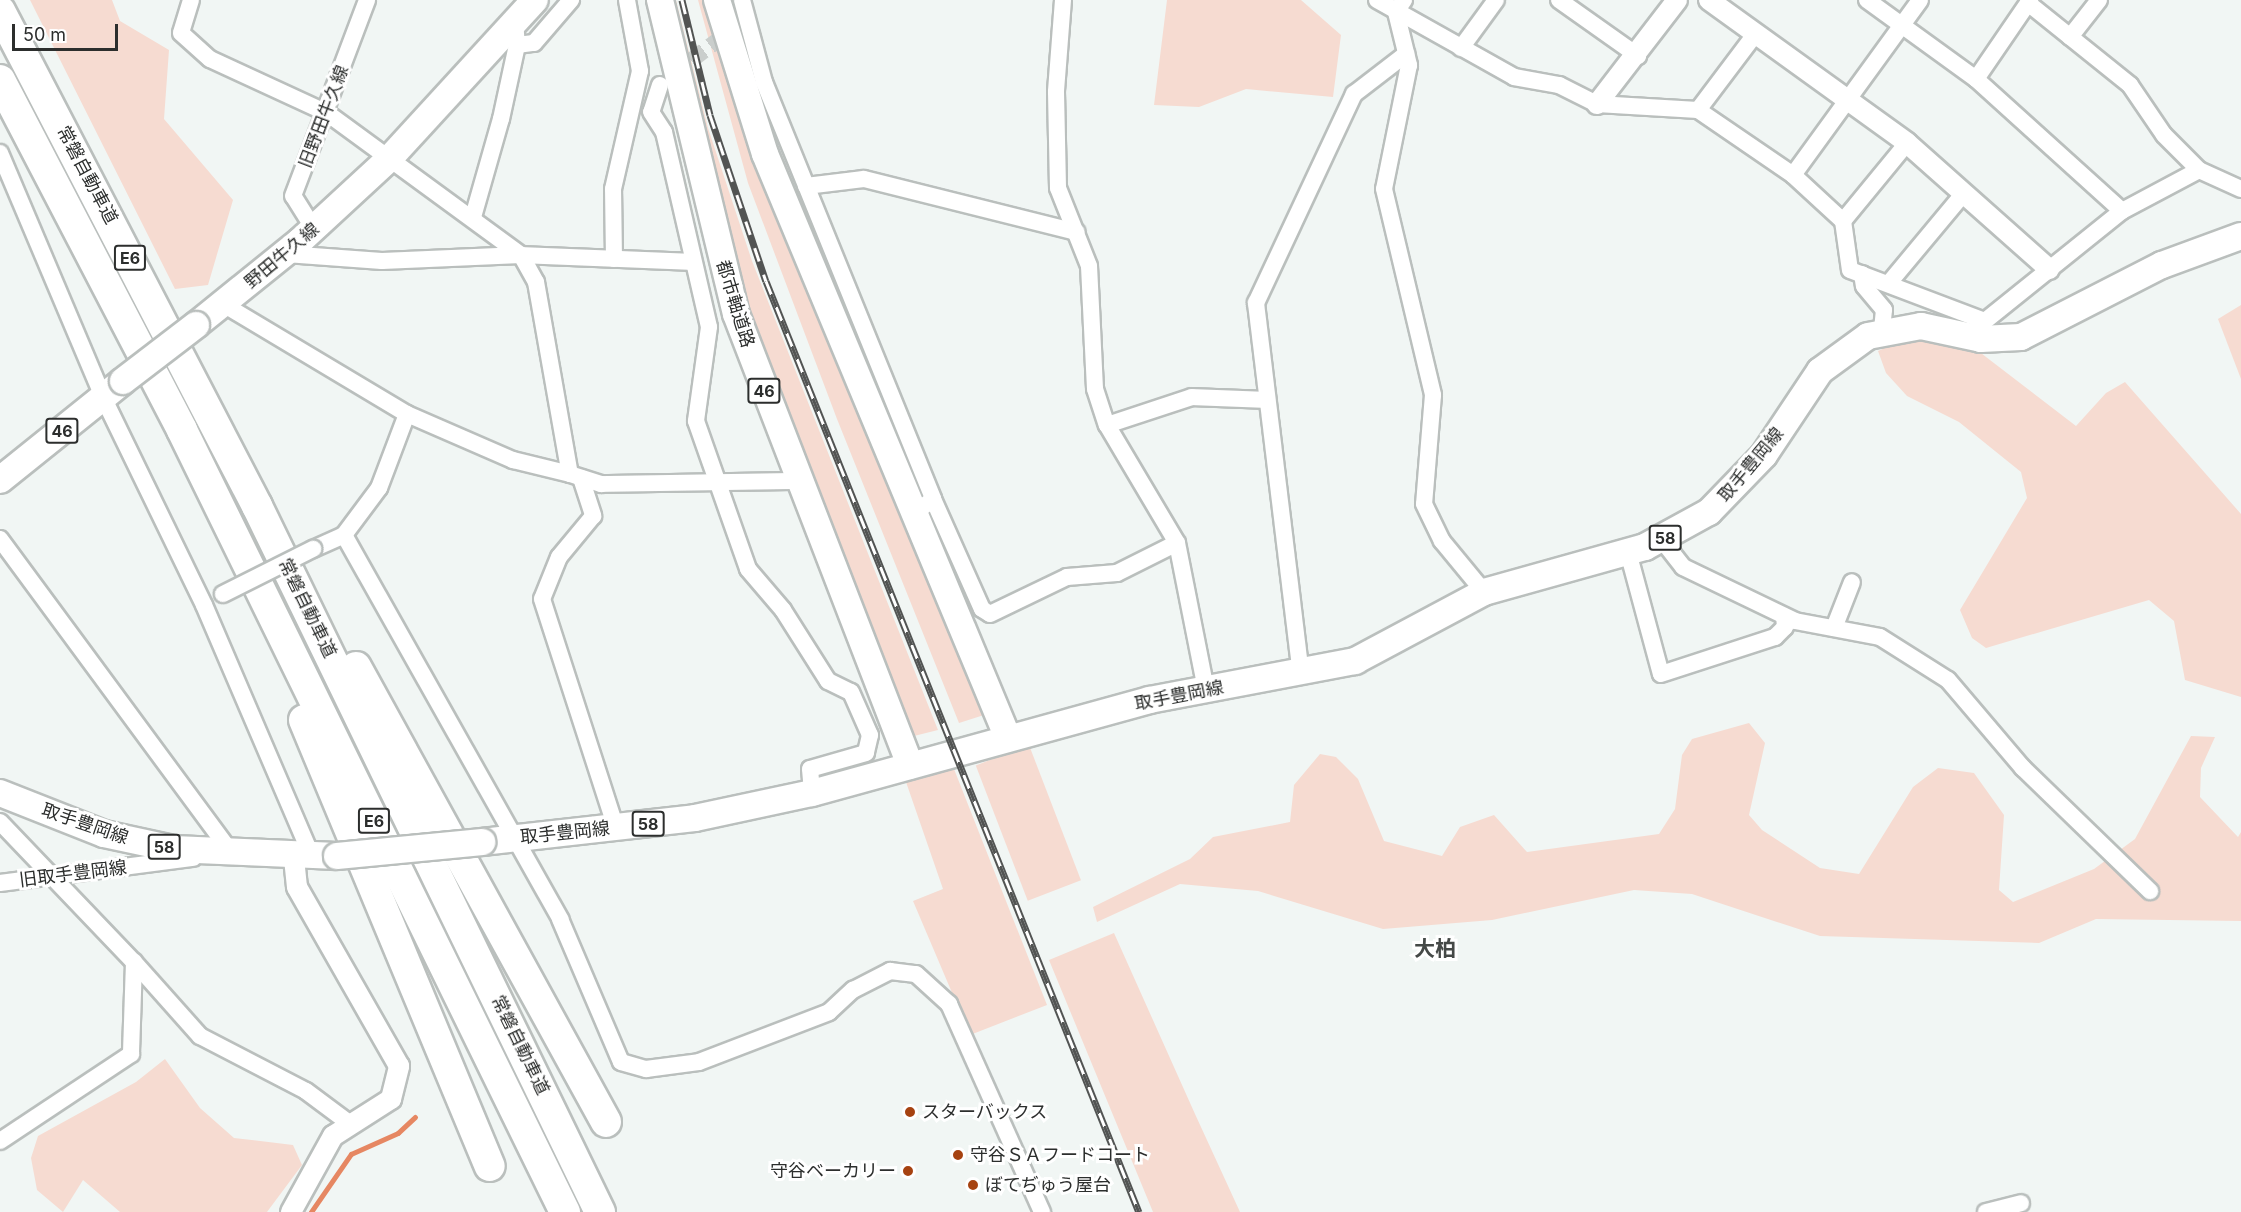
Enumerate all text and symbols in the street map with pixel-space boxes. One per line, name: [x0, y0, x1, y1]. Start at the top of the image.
scale bar: [15, 12, 122, 50]
text: 50 m: [23, 24, 66, 45]
street label: 旧野田牛久線: [295, 63, 353, 171]
street label: 常磐自動車道: [52, 122, 122, 228]
street label: 野田牛久線: [241, 219, 323, 293]
road number: E6: [114, 245, 146, 271]
street label: 都市軸道路: [712, 258, 758, 350]
road number: 46: [746, 378, 782, 404]
road number: 46: [44, 418, 80, 444]
street label: 取手豊岡線: [1714, 424, 1788, 506]
road number: 58: [1648, 525, 1682, 551]
street label: 常磐自動車道: [274, 555, 340, 661]
street label: 取手豊岡線: [1133, 677, 1225, 715]
street label: 取手豊岡線: [39, 799, 131, 849]
road number: E6: [358, 808, 391, 834]
road number: 58: [632, 811, 664, 837]
street label: 取手豊岡線: [519, 818, 611, 848]
road number: 58: [148, 834, 180, 860]
street label: 旧取手豊岡線: [18, 857, 128, 891]
district label: 大柏: [1414, 936, 1456, 962]
street label: 常磐自動車道: [487, 992, 553, 1098]
place label: スターバックス: [922, 1101, 1048, 1123]
marker: スターバックス: [903, 1105, 917, 1119]
place label: 守谷ＳＡフードコート: [970, 1144, 1150, 1166]
marker: 守谷ＳＡフードコート: [951, 1148, 965, 1162]
place label: 守谷ベーカリー: [770, 1160, 896, 1182]
marker: 守谷ベーカリー: [901, 1164, 915, 1178]
place label: ぼてぢゅう屋台: [985, 1174, 1111, 1196]
marker: ぼてぢゅう屋台: [966, 1178, 980, 1192]

